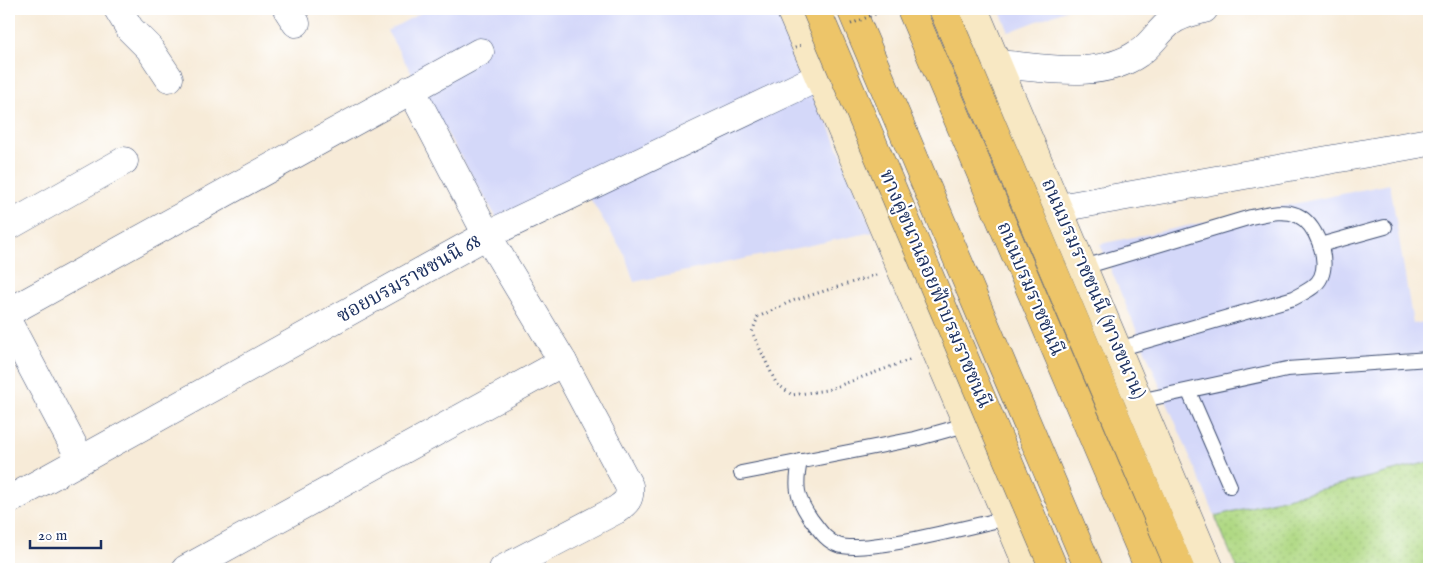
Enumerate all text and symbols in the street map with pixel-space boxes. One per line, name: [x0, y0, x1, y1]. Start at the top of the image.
street label: ทางคู่ขนานลอยฟ้าบรมราชชนนี: [873, 166, 997, 412]
street label: ถนนบรมราชชนนี (ทางขนาน): [1035, 175, 1151, 403]
street label: ถนนบรมราชชนนี: [990, 218, 1070, 360]
street label: ซอยบรมราชชนนี 68: [332, 229, 486, 329]
scale bar: [30, 518, 101, 550]
text: 20 m: [38, 526, 68, 545]

